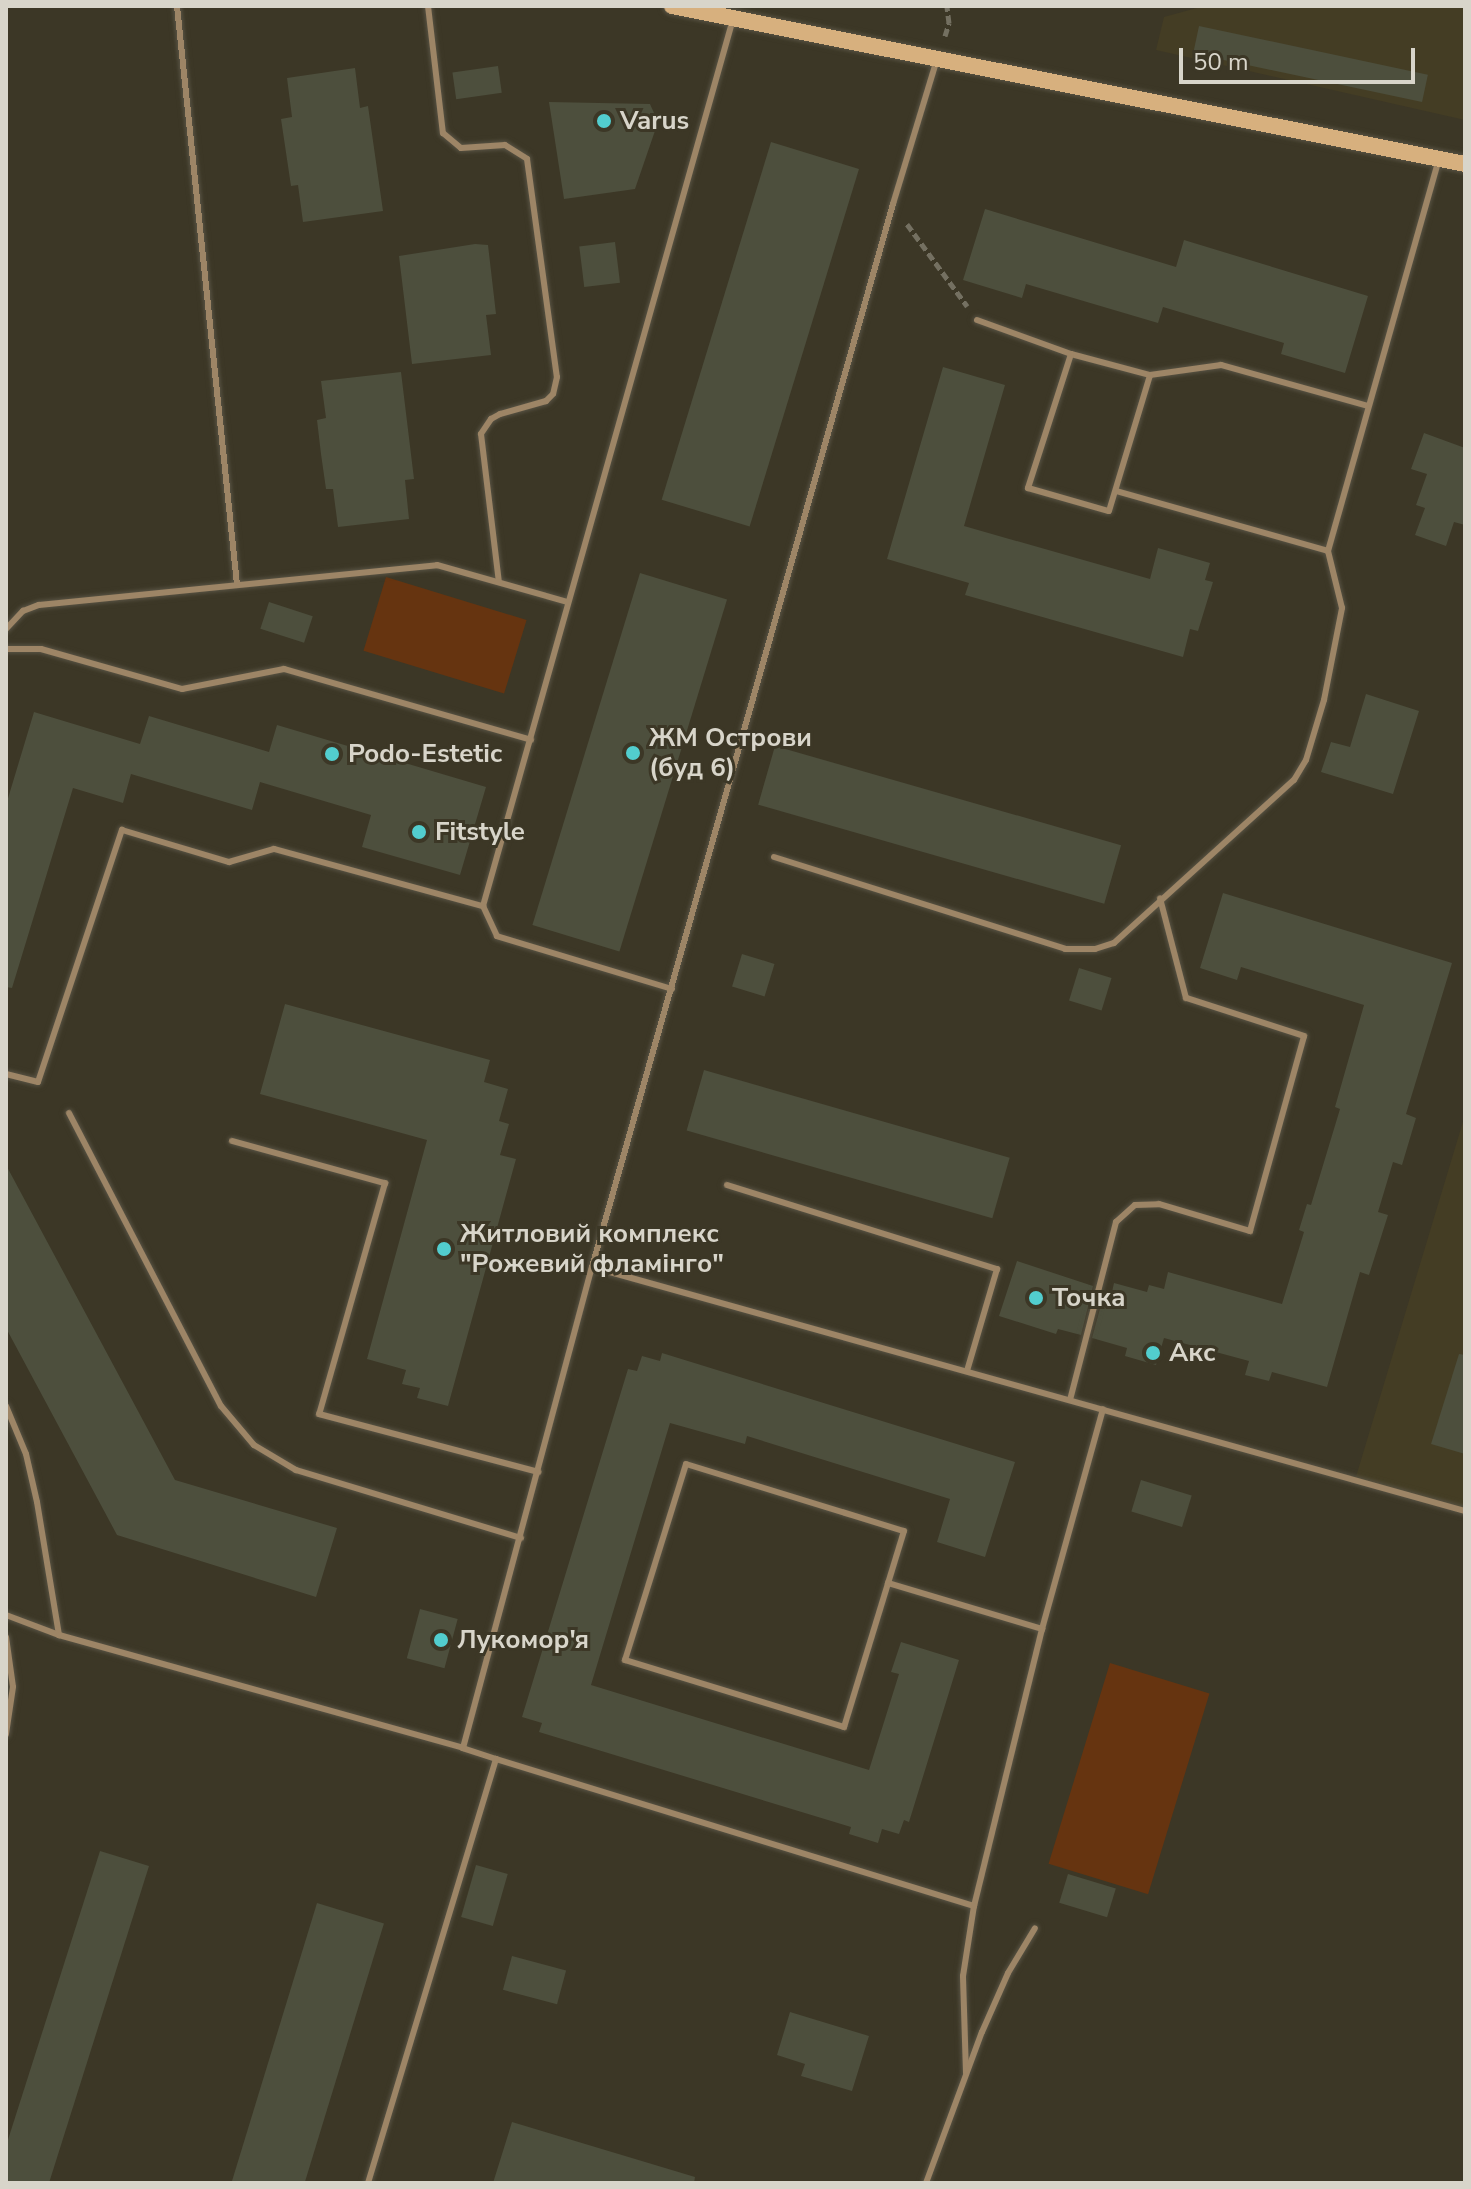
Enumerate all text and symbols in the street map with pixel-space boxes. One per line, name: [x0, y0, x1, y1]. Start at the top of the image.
scale bar: [1183, 32, 1419, 82]
text: 50 m: [1193, 46, 1249, 78]
place label: Varus: [620, 105, 689, 137]
marker: Varus: [595, 112, 613, 130]
place label: ЖМ Острови (буд 6): [649, 722, 812, 784]
place label: Podo-Estetic: [348, 738, 502, 770]
marker: ЖМ Острови (буд 6): [624, 744, 642, 762]
marker: Podo-Estetic: [323, 745, 341, 763]
place label: Fitstyle: [435, 816, 525, 848]
marker: Fitstyle: [410, 823, 428, 841]
place label: Житловий комплекс "Рожевий фламінго": [460, 1218, 724, 1280]
marker: Житловий комплекс "Рожевий фламінго": [435, 1240, 453, 1258]
place label: Точка: [1052, 1282, 1126, 1314]
marker: Точка: [1027, 1289, 1045, 1307]
place label: Акс: [1169, 1337, 1216, 1369]
marker: Акс: [1144, 1344, 1162, 1362]
place label: Лукомор'я: [457, 1624, 589, 1656]
marker: Лукомор'я: [432, 1631, 450, 1649]

